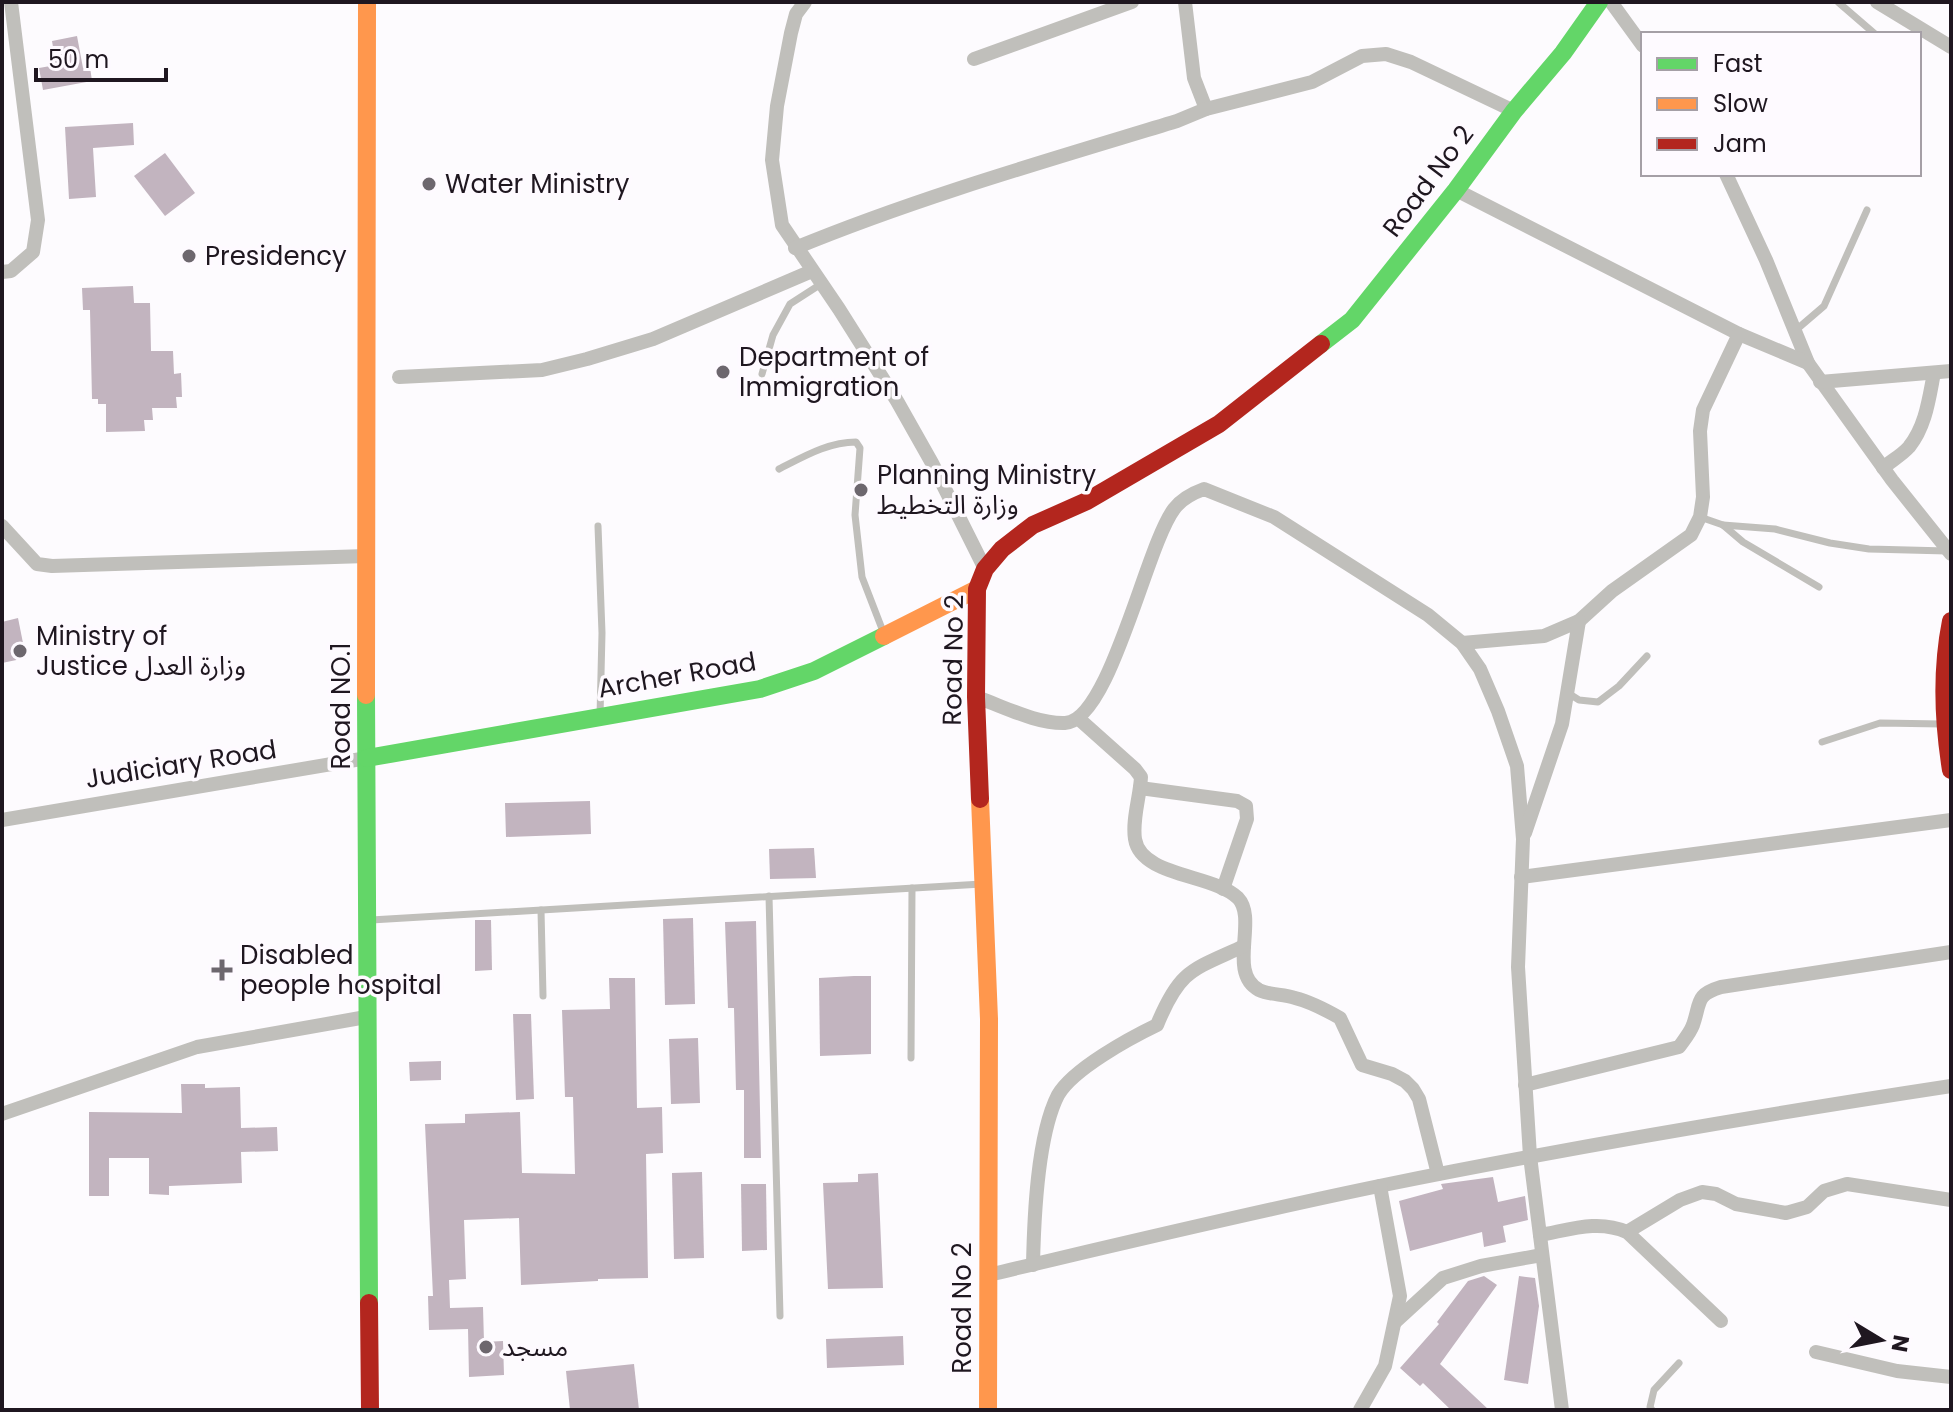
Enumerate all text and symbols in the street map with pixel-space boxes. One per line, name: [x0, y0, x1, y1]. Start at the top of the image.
scale bar: [36, 32, 166, 82]
legend: [1641, 32, 1921, 176]
text: 50 m: [48, 43, 109, 76]
text: Fast: [1713, 47, 1763, 80]
text: Slow: [1713, 87, 1768, 120]
street label: Road No 2: [1374, 118, 1482, 244]
text: Jam: [1713, 127, 1767, 160]
place label: Water Ministry: [445, 166, 630, 202]
marker: Water Ministry: [420, 175, 438, 193]
place label: Presidency: [205, 238, 347, 274]
marker: Presidency: [180, 247, 198, 265]
place label: Department of Immigration: [739, 339, 929, 405]
marker: Department of Immigration: [714, 363, 732, 381]
place label: Planning Ministry وزارة التخطيط: [877, 457, 1096, 523]
marker: Planning Ministry وزارة التخطيط: [852, 481, 870, 499]
street label: Road No 2: [934, 594, 972, 726]
place label: Ministry of Justice وزارة العدل: [36, 618, 246, 684]
marker: Ministry of Justice وزارة العدل: [11, 642, 29, 660]
street label: Road NO.1: [323, 642, 359, 770]
street label: Archer Road: [595, 643, 759, 707]
street label: Judiciary Road: [83, 731, 279, 797]
place label: Disabled people hospital: [240, 937, 442, 1003]
marker: Disabled people hospital: [211, 959, 233, 981]
street label: Road No 2: [944, 1242, 980, 1374]
north arrow: [1841, 1300, 1921, 1380]
place label: مسجد: [502, 1329, 568, 1365]
text: N: [1884, 1333, 1917, 1354]
marker: مسجد: [477, 1338, 495, 1356]

